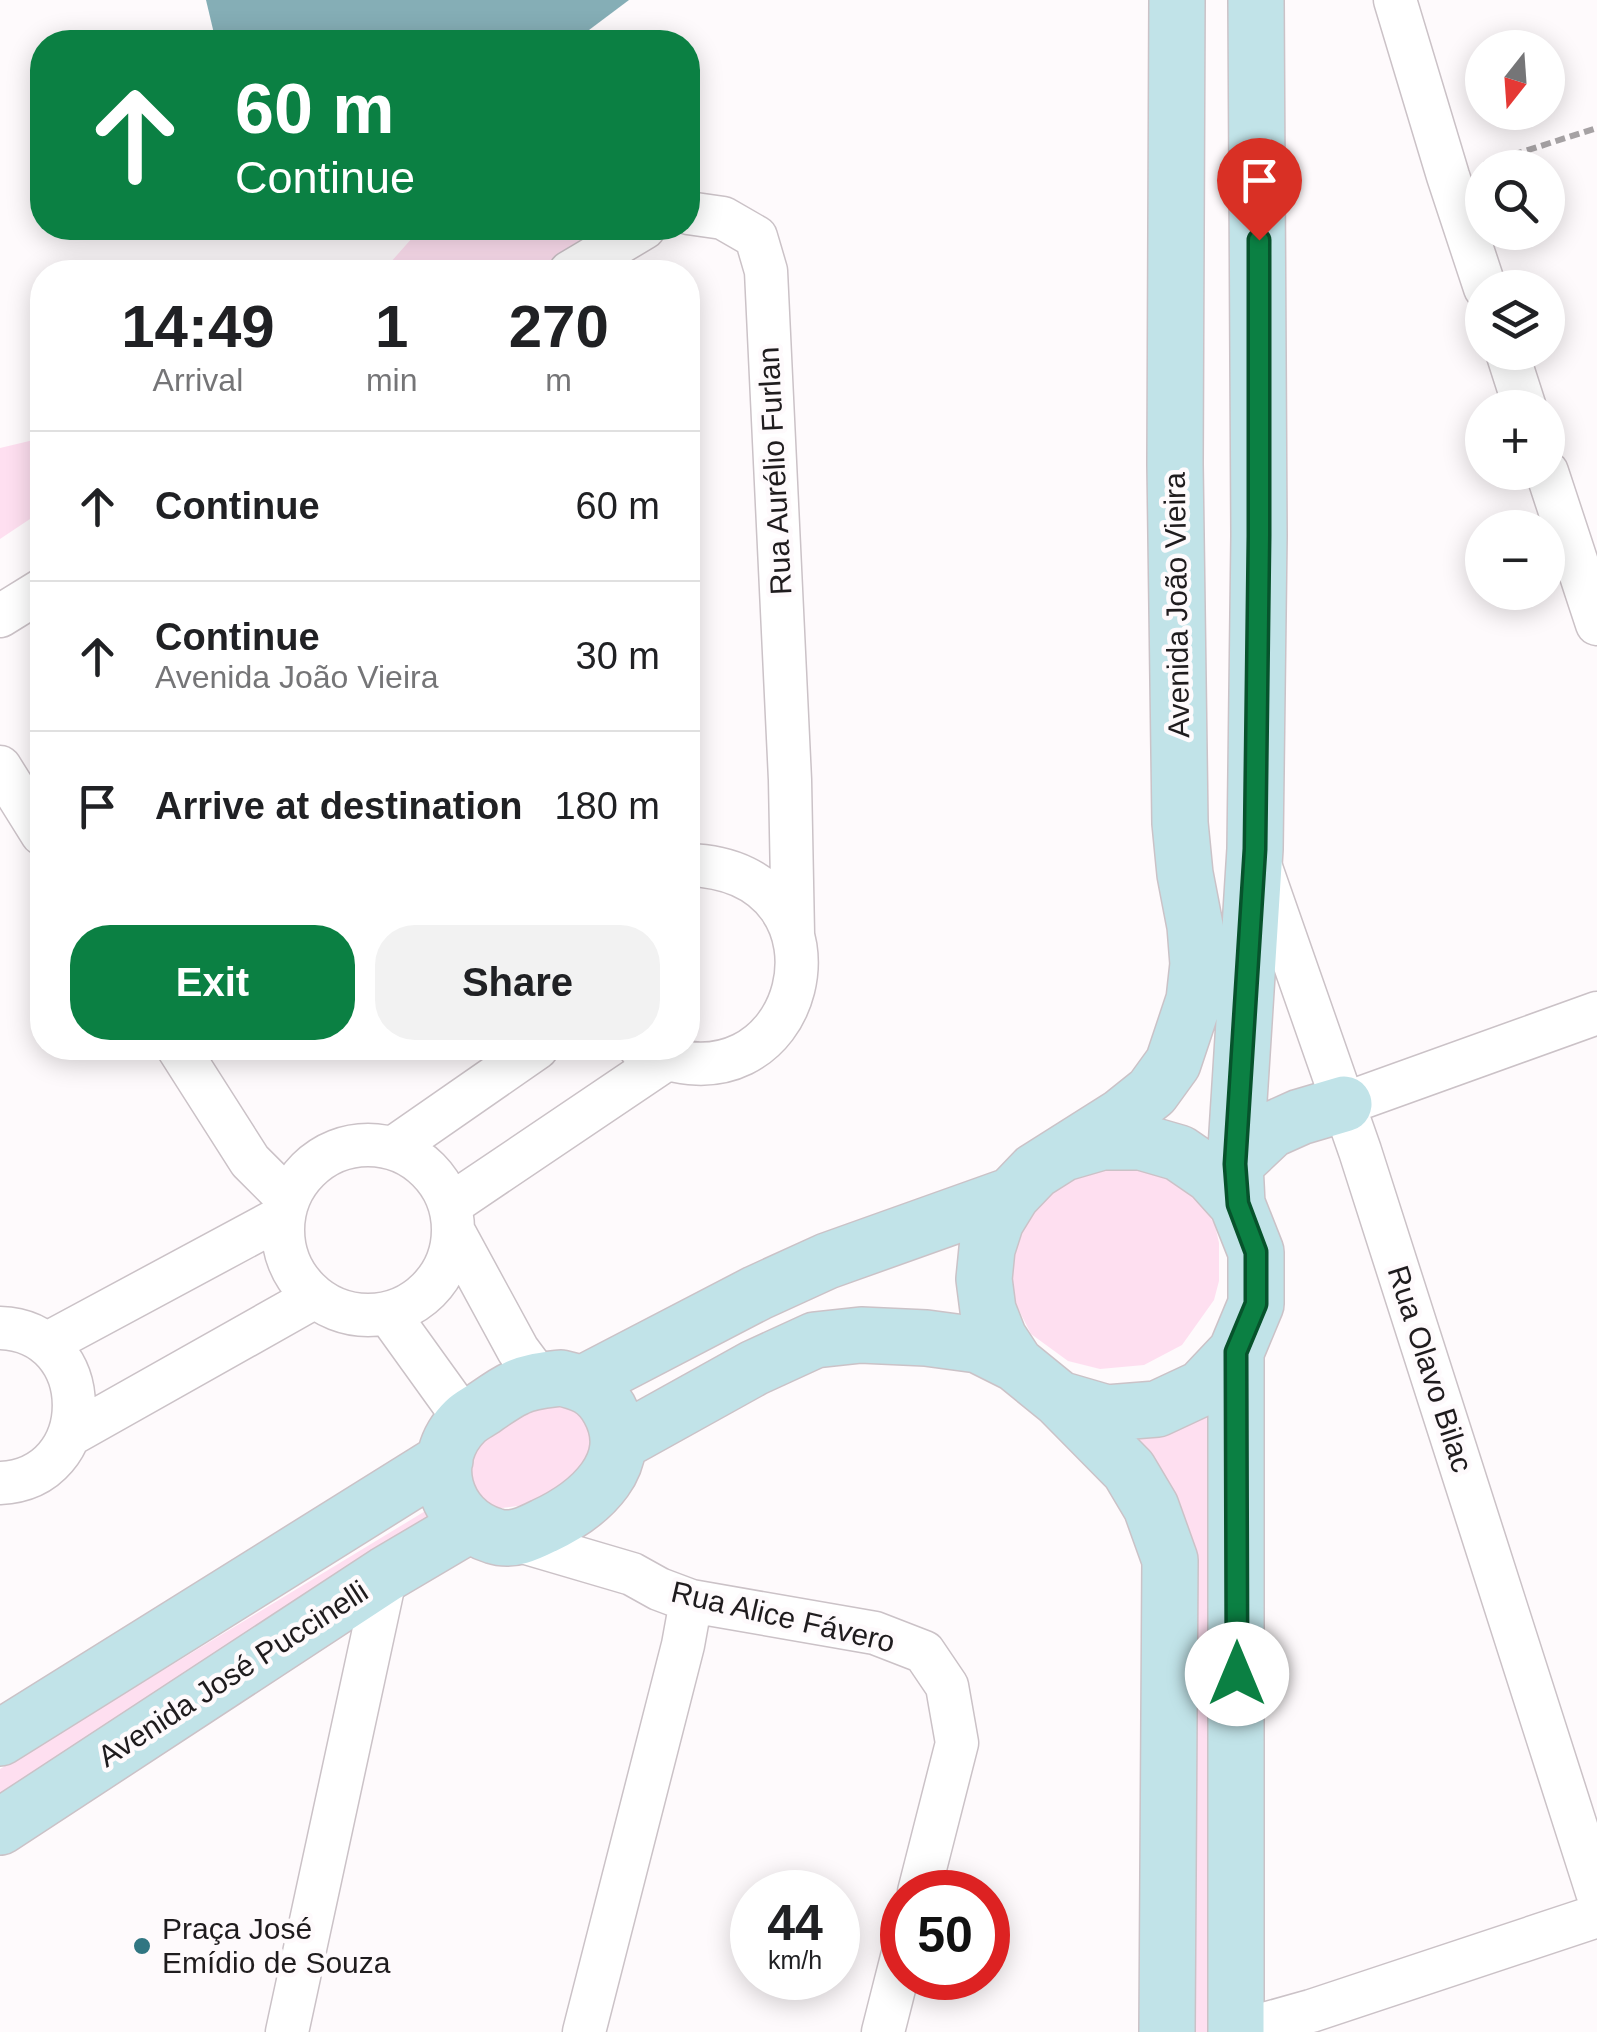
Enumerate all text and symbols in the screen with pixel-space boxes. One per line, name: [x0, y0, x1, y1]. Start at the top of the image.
north arrow: [1465, 30, 1565, 130]
map controls: [1465, 30, 1565, 610]
icon: ahead: [70, 70, 200, 200]
text: 60 m: [235, 70, 395, 148]
pin: [1217, 138, 1302, 241]
button: search: [1465, 150, 1565, 250]
text: Continue: [235, 152, 415, 203]
icon: arrive: [1232, 153, 1287, 208]
button: layers: [1465, 270, 1565, 370]
text: 14:49: [121, 293, 275, 360]
text: 1: [375, 293, 408, 360]
text: 270: [509, 293, 609, 360]
street label: Rua Aurélio Furlan: [752, 346, 797, 596]
text: Arrival: [153, 362, 243, 398]
text: min: [366, 362, 417, 398]
text: m: [545, 362, 572, 398]
button: +: [1465, 390, 1565, 490]
street label: Avenida João Vieira: [1158, 472, 1195, 738]
icon: ahead: [70, 479, 125, 534]
text: Continue: [155, 485, 320, 527]
text: 60 m: [576, 485, 660, 527]
button: −: [1465, 510, 1565, 610]
text: Continue: [155, 616, 320, 658]
icon: ahead: [70, 629, 125, 684]
text: 30 m: [576, 635, 660, 677]
text: Avenida João Vieira: [155, 659, 438, 695]
icon: arrive: [70, 779, 125, 834]
text: Arrive at destination: [155, 785, 522, 827]
text: 180 m: [554, 785, 660, 827]
button: Exit: [70, 925, 355, 1040]
button: Share: [375, 925, 660, 1040]
street label: Rua Olavo Bilac: [1382, 1261, 1479, 1476]
street label: Avenida José Puccinelli: [92, 1574, 374, 1773]
street label: Rua Alice Fávero: [668, 1575, 898, 1658]
position arrow: [1185, 1622, 1289, 1726]
speed limit sign: 50: [880, 1870, 1010, 2000]
text: 44: [767, 1895, 823, 1951]
place label: Praça José Emídio de Souza: [162, 1912, 391, 1979]
marker: Praça José Emídio de Souza: [131, 1935, 153, 1957]
text: km/h: [768, 1946, 822, 1974]

